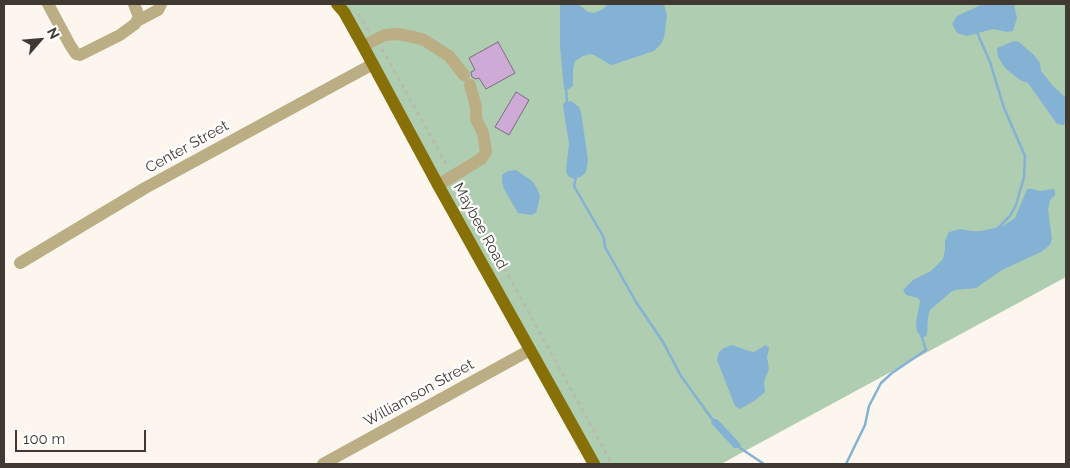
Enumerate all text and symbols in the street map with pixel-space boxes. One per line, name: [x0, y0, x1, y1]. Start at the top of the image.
north arrow: [15, 15, 65, 65]
text: N: [44, 25, 63, 42]
street label: Center Street: [142, 117, 232, 177]
street label: Maybee Road: [449, 180, 511, 272]
street label: Williamson Street: [361, 355, 477, 431]
scale bar: [18, 420, 149, 452]
text: 100 m: [23, 430, 65, 448]

